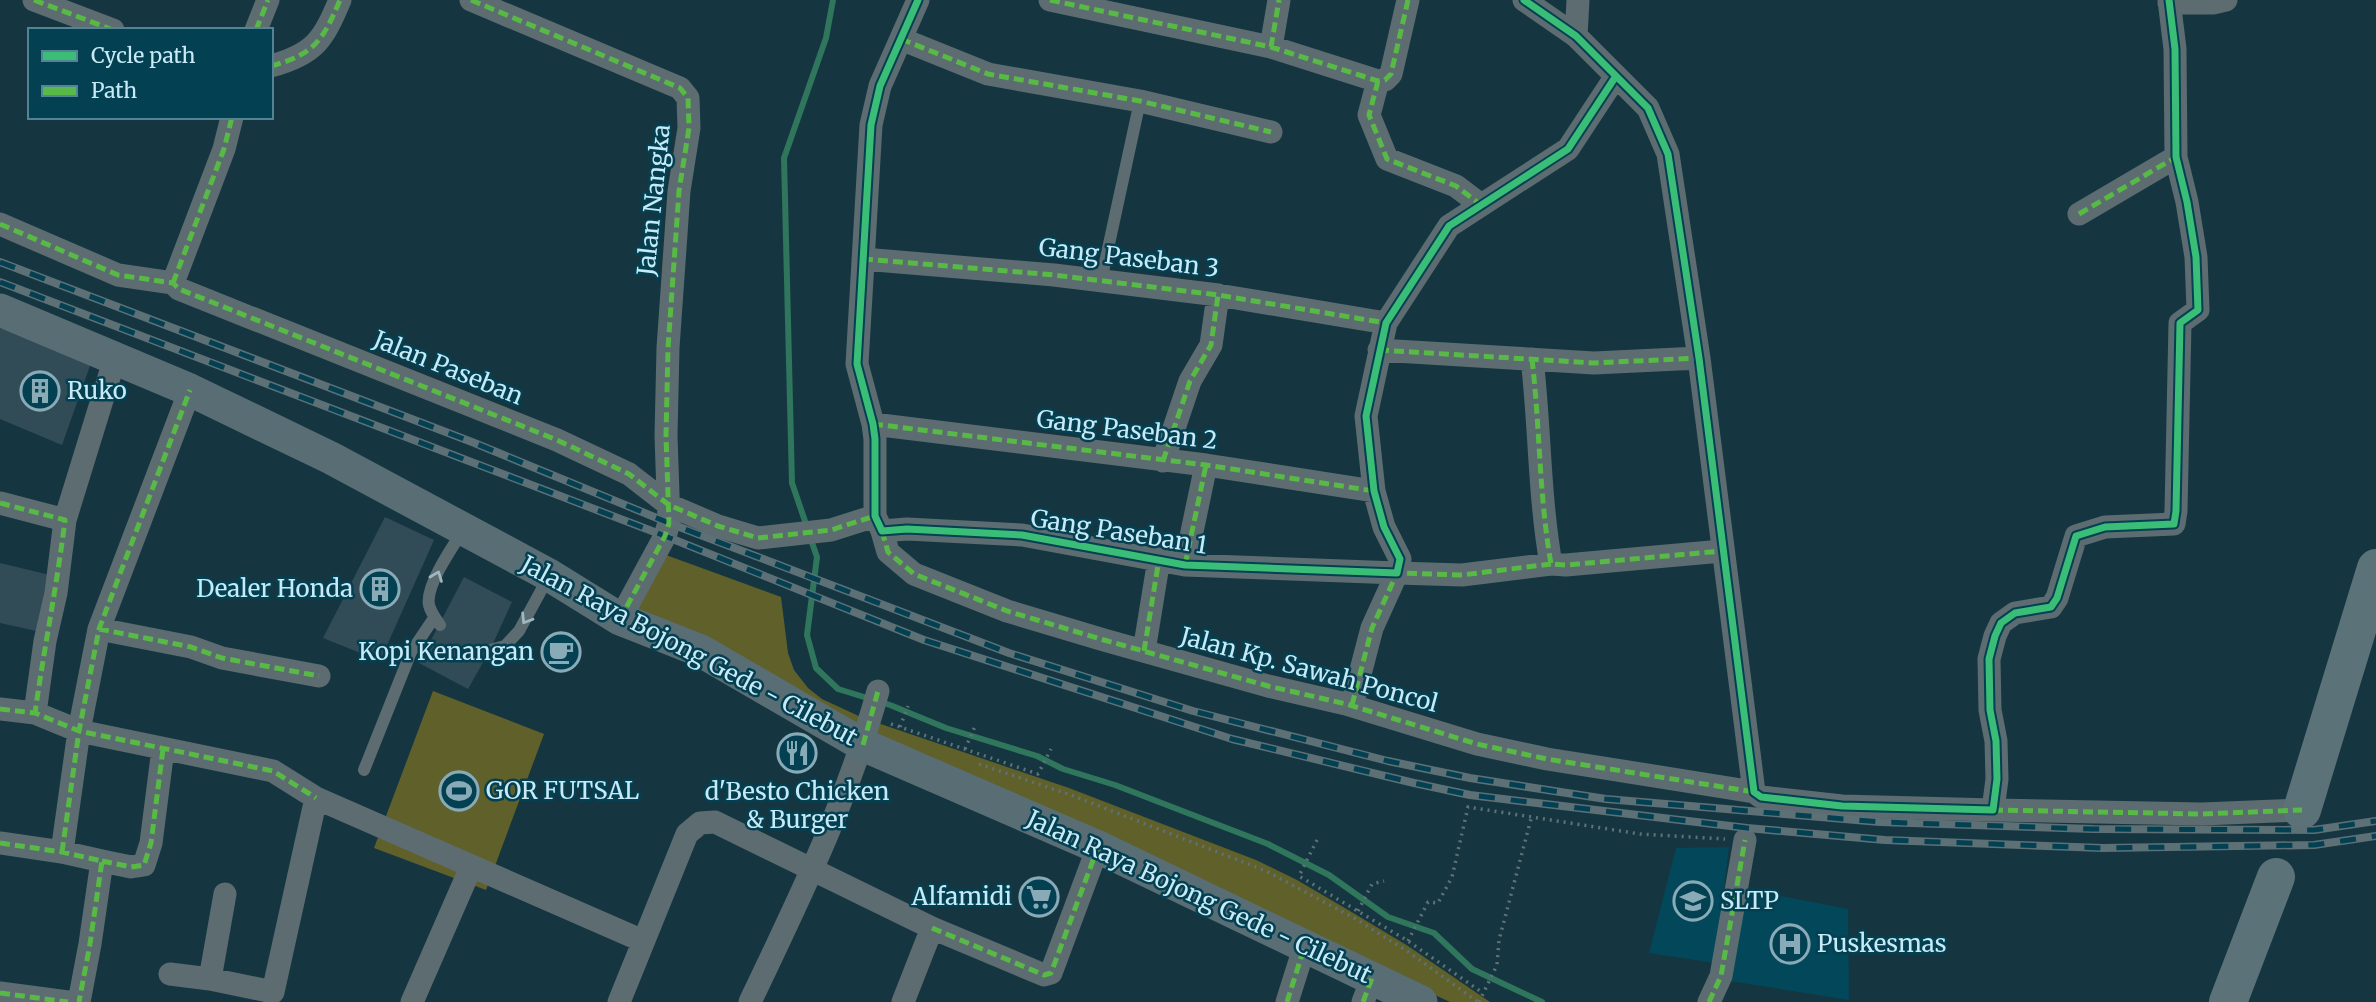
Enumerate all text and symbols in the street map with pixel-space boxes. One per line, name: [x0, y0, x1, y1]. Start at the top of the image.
legend: [28, 28, 273, 119]
text: Cycle path: [91, 42, 195, 69]
text: Path: [91, 77, 137, 104]
street label: Jalan Nangka: [630, 122, 677, 278]
street label: Gang Paseban 3: [1037, 231, 1221, 284]
street label: Jalan Paseban: [368, 323, 528, 412]
building icon: Ruko: [19, 370, 61, 412]
place label: Ruko: [67, 375, 127, 406]
street label: Gang Paseban 2: [1035, 403, 1219, 456]
street label: Gang Paseban 1: [1029, 502, 1210, 561]
street label: Jalan Raya Bojong Gede - Cilebut: [515, 548, 864, 753]
building icon: Dealer Honda: [359, 568, 401, 610]
one-way arrow: [429, 570, 443, 582]
place label: Dealer Honda: [196, 573, 353, 604]
one-way arrow: [522, 612, 535, 625]
street label: Jalan Kp. Sawah Poncol: [1176, 620, 1441, 719]
cafe icon: Kopi Kenangan: [540, 631, 582, 673]
place label: Kopi Kenangan: [358, 636, 534, 667]
restaurant icon: d'Besto Chicken & Burger: [776, 732, 818, 774]
sports icon: GOR FUTSAL: [438, 770, 480, 812]
place label: GOR FUTSAL: [486, 775, 639, 806]
place label: d'Besto Chicken & Burger: [705, 776, 889, 835]
street label: Jalan Raya Bojong Gede - Cilebut: [1021, 802, 1377, 991]
supermarket icon: Alfamidi: [1018, 876, 1060, 918]
school or university icon: SLTP: [1672, 880, 1714, 922]
place label: Alfamidi: [910, 881, 1012, 912]
place label: SLTP: [1720, 885, 1779, 916]
hospital icon: Puskesmas: [1769, 923, 1811, 965]
place label: Puskesmas: [1817, 928, 1947, 959]

